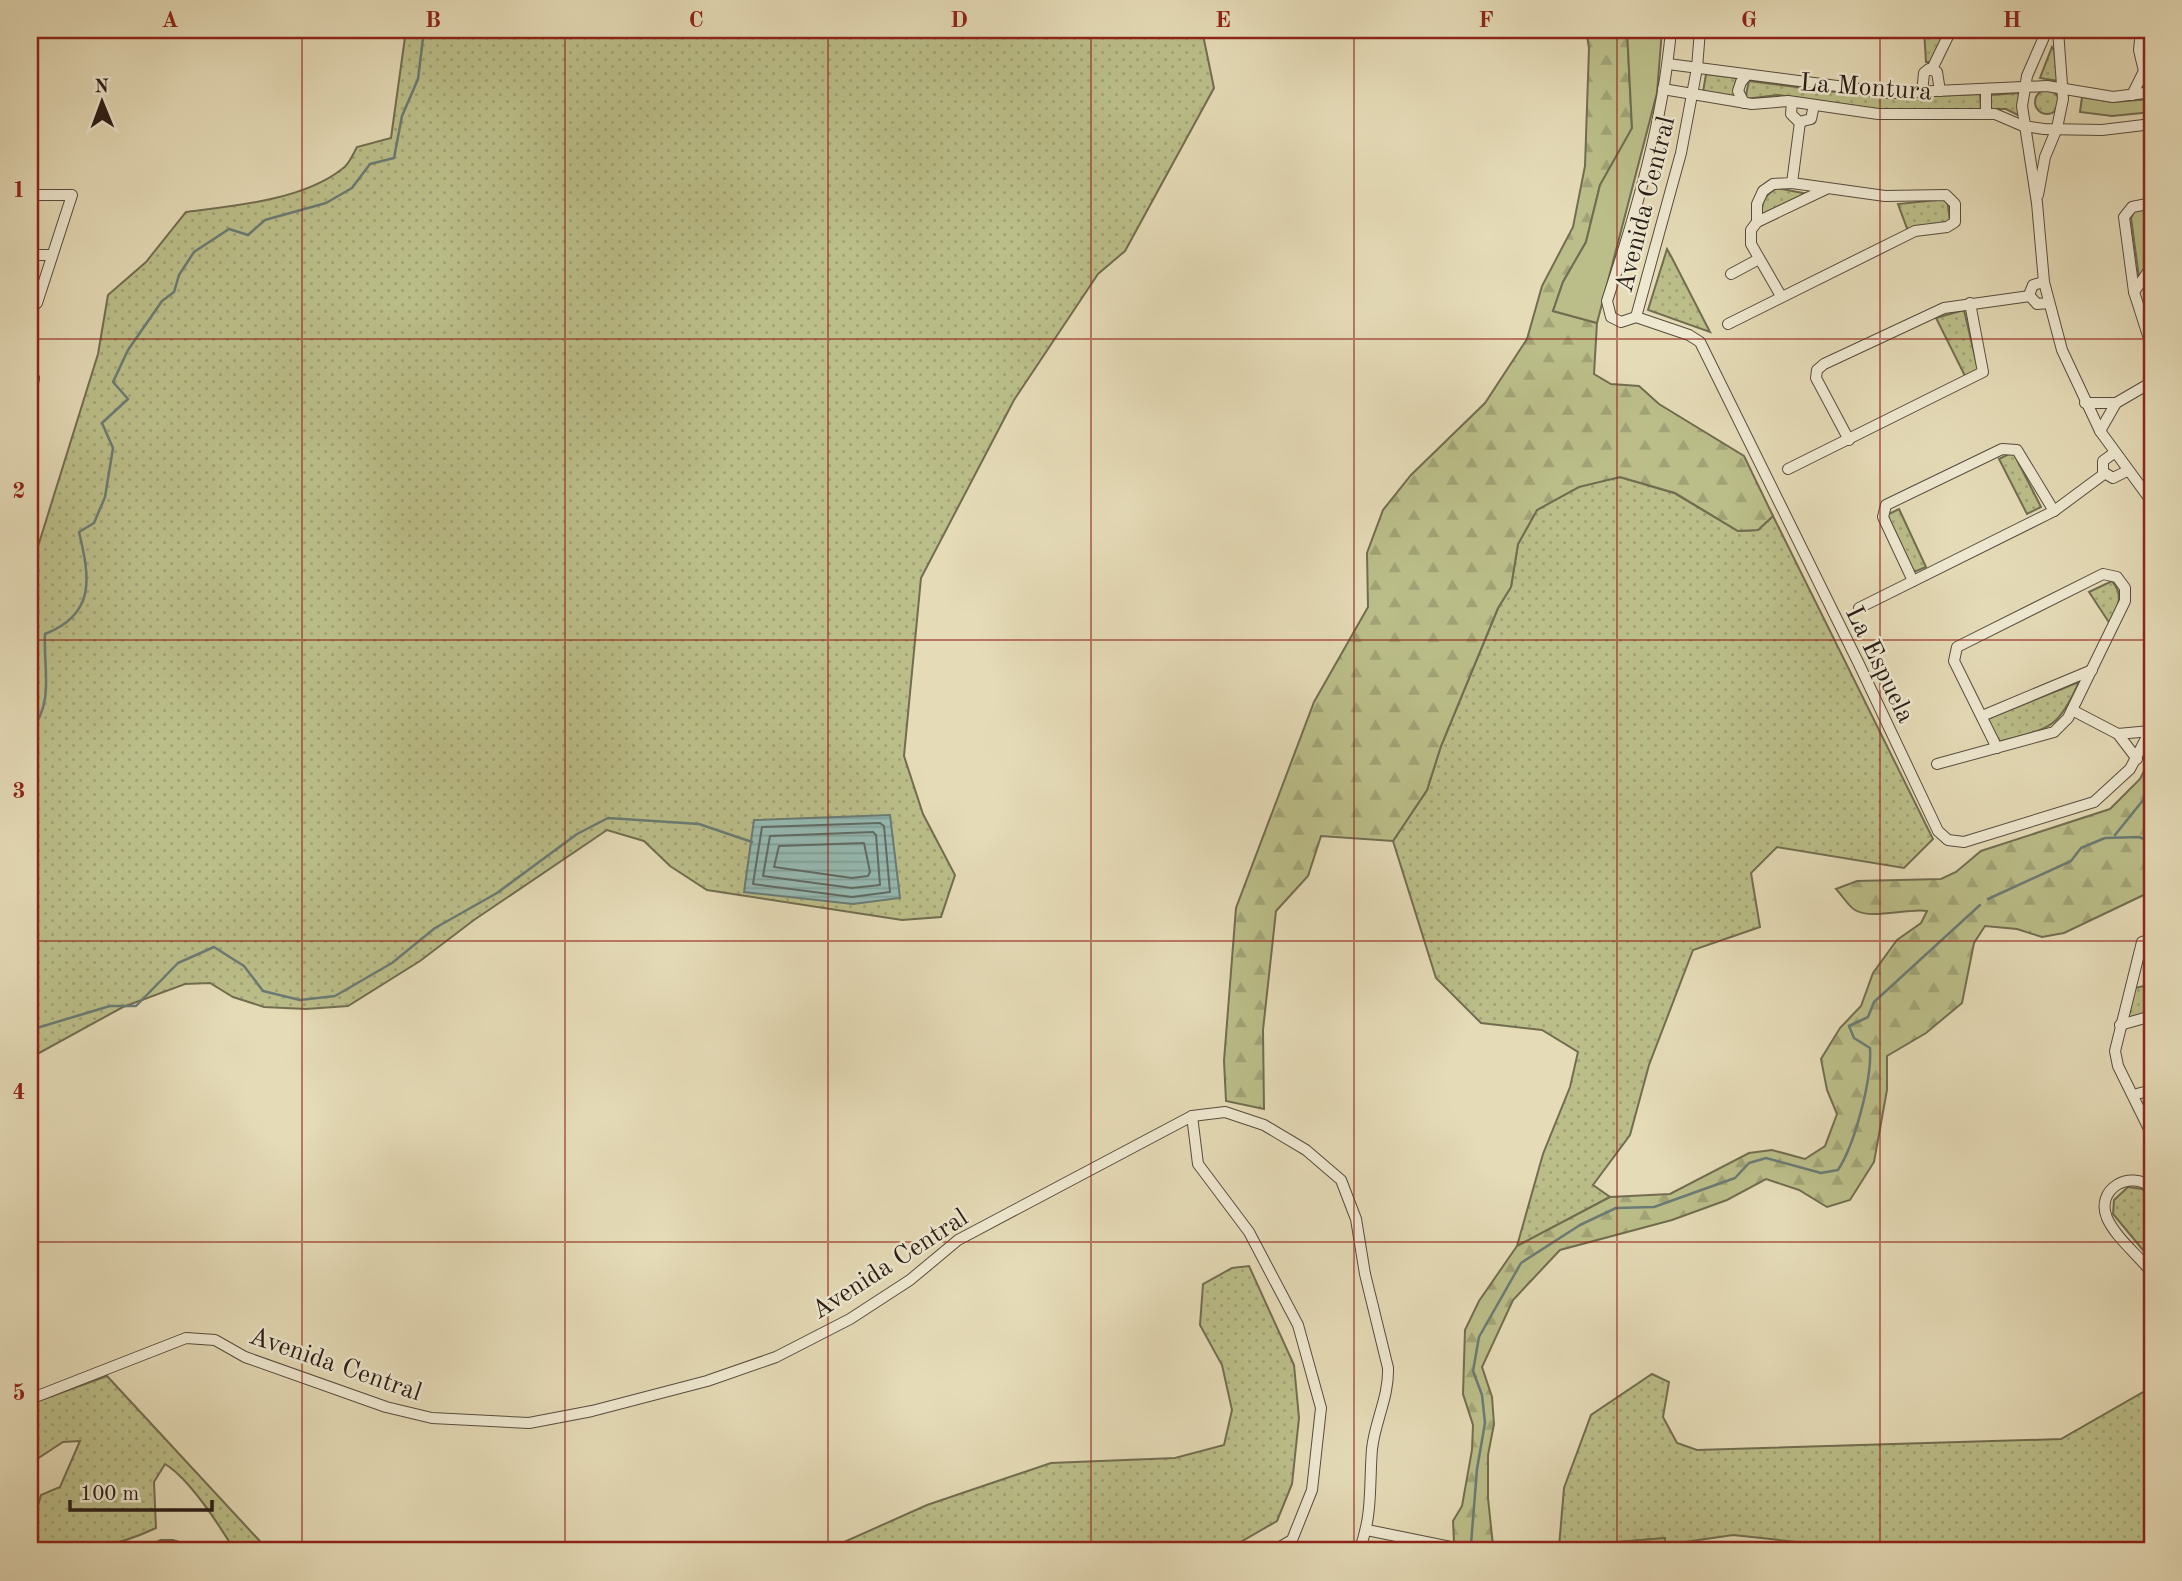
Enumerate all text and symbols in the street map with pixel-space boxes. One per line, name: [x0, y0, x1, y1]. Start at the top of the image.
text: A: [161, 9, 179, 32]
text: B: [425, 9, 441, 32]
text: C: [688, 9, 704, 32]
text: D: [950, 9, 968, 32]
text: E: [1215, 9, 1231, 32]
text: F: [1478, 9, 1494, 32]
text: G: [1741, 9, 1757, 32]
text: H: [2003, 9, 2021, 32]
north arrow: [66, 66, 136, 136]
street label: La Montura: [1799, 70, 1933, 106]
text: N: [94, 78, 110, 97]
street label: Avenida Central: [1611, 114, 1680, 295]
text: 1: [12, 179, 26, 202]
text: 2: [12, 480, 26, 503]
street label: La Espuela: [1840, 603, 1919, 727]
text: 3: [12, 780, 26, 803]
text: 4: [12, 1081, 26, 1104]
street label: Avenida Central: [807, 1205, 973, 1325]
street label: Avenida Central: [246, 1323, 425, 1407]
text: 5: [12, 1382, 26, 1405]
scale bar: [70, 1469, 212, 1513]
text: 100 m: [80, 1484, 139, 1505]

